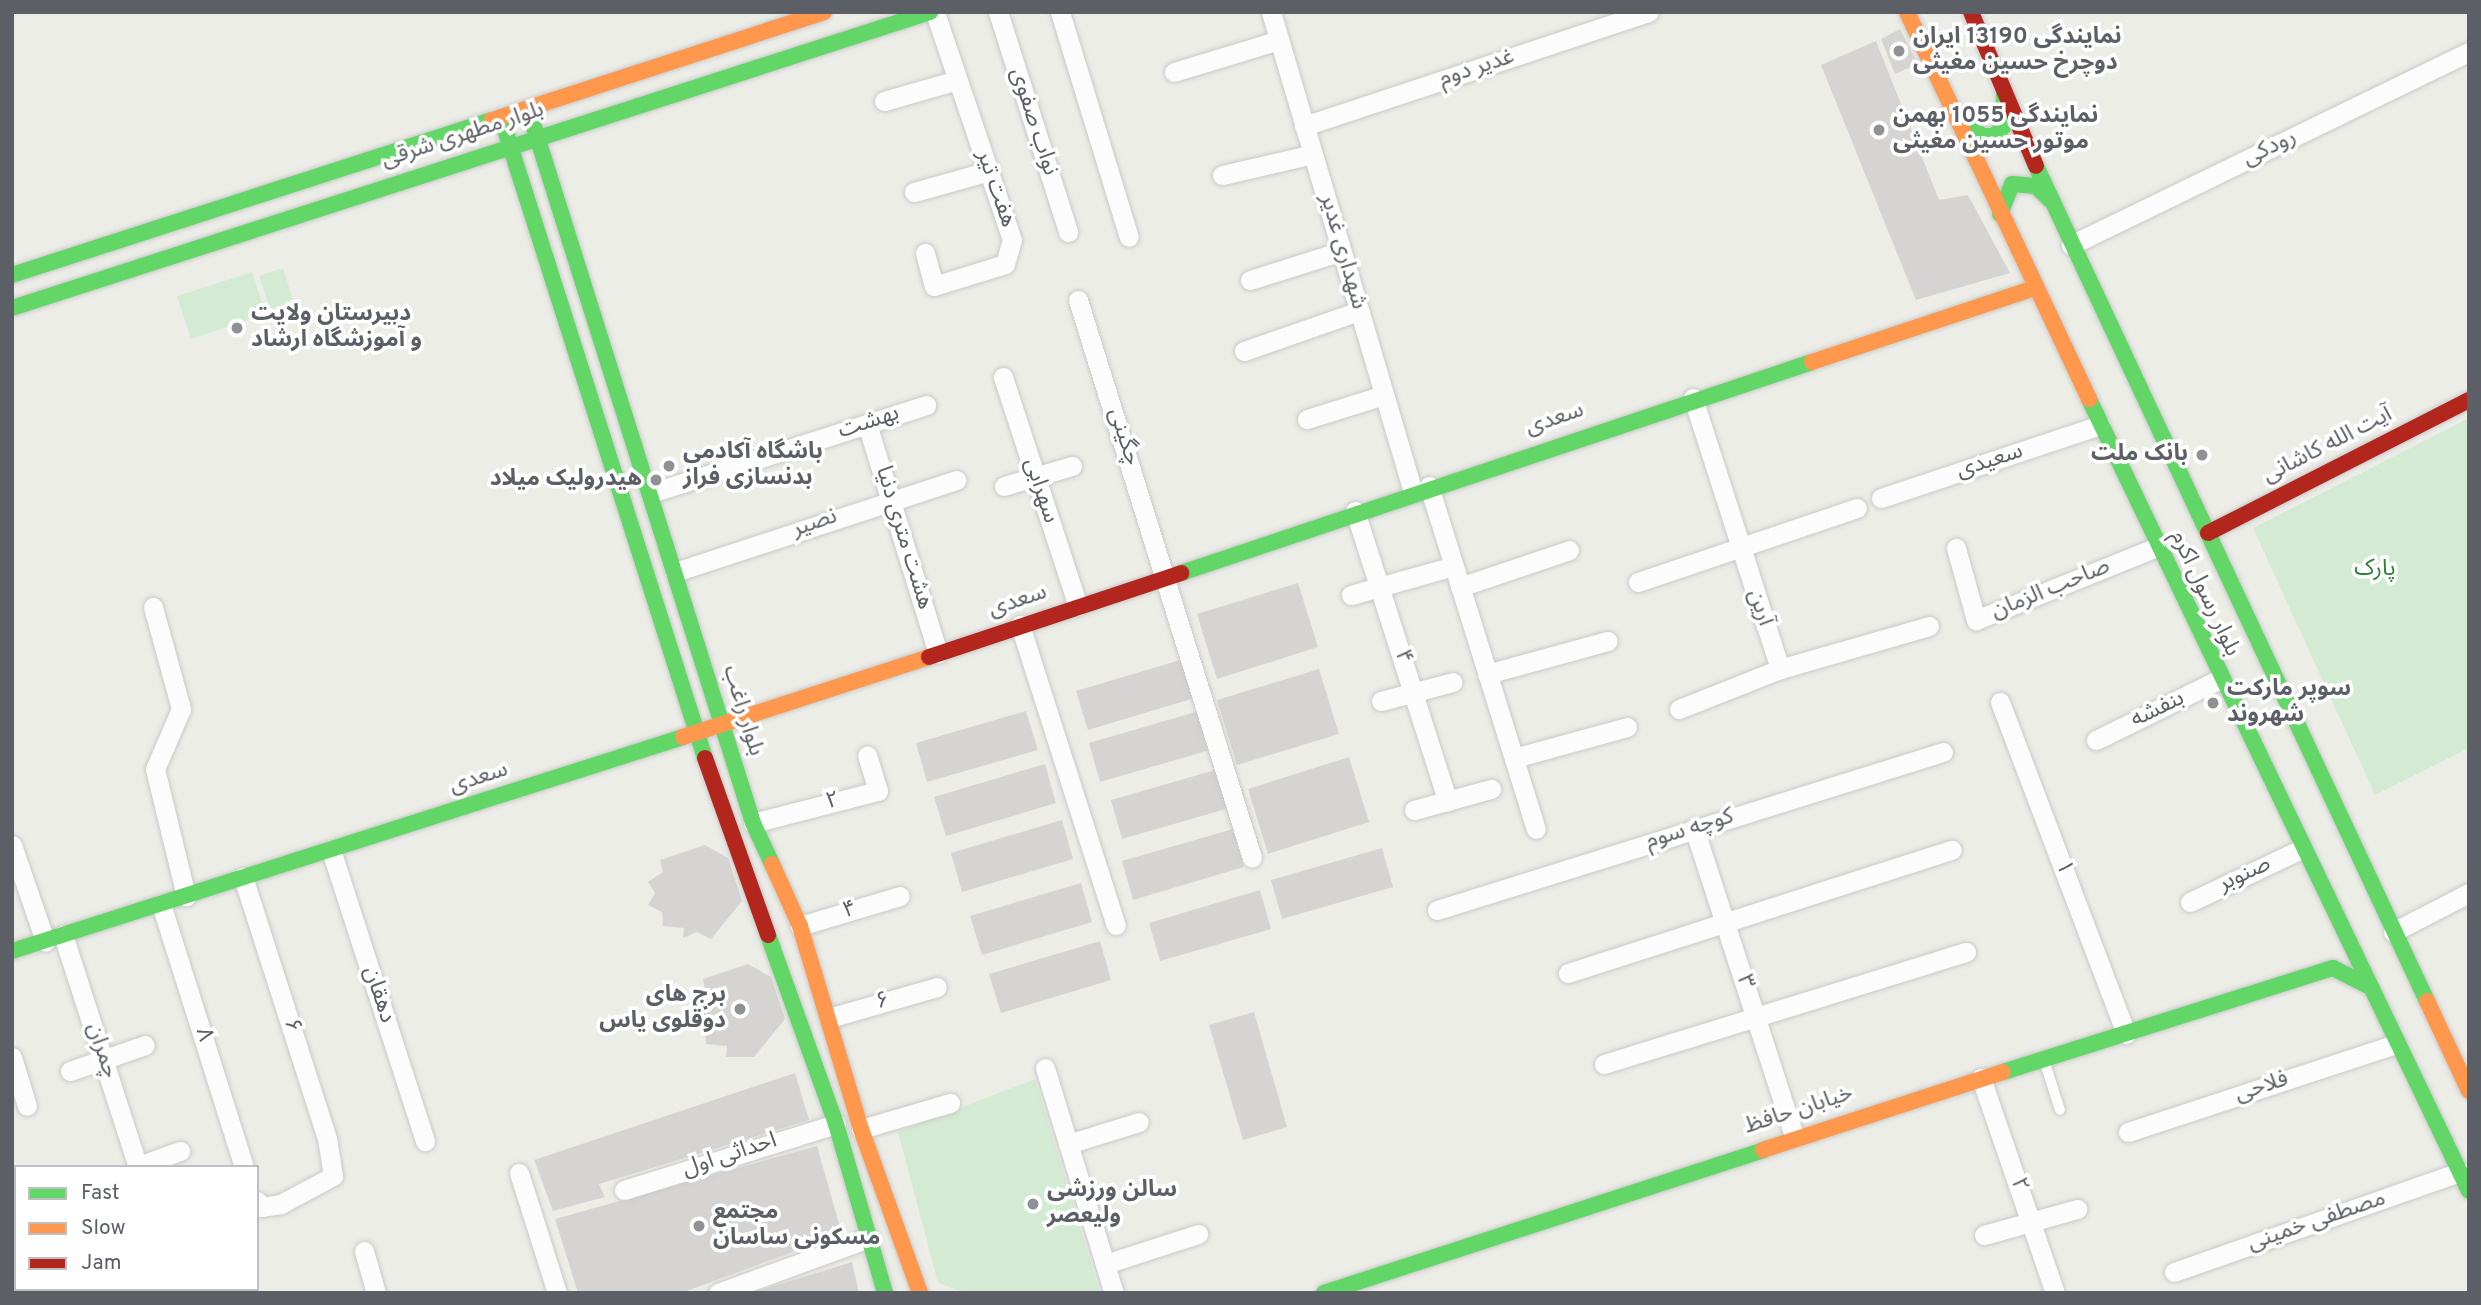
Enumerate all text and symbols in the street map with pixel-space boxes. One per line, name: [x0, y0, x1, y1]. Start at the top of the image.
place label: نمایندگی 13190 ایران دوچرخ حسین مغیثی: [1913, 24, 2122, 78]
marker: نمایندگی 13190 ایران دوچرخ حسین مغیثی: [1891, 43, 1907, 59]
street label: غدیر دوم: [1436, 44, 1518, 94]
street label: نواب صفوی: [1003, 65, 1063, 179]
street label: بلوار مطهری شرقی: [378, 97, 548, 175]
place label: نمایندگی 1055 بهمن موتور حسین مغیثی: [1893, 103, 2098, 157]
marker: نمایندگی 1055 بهمن موتور حسین مغیثی: [1871, 122, 1887, 138]
street label: رودکی: [2239, 124, 2301, 174]
street label: هفت تیر: [969, 147, 1021, 231]
street label: شهداری غدیر: [1312, 191, 1372, 313]
place label: دبیرستان ولایت و آموزشگاه ارشاد: [251, 301, 422, 355]
marker: دبیرستان ولایت و آموزشگاه ارشاد: [229, 320, 245, 336]
street label: سعدی: [1522, 397, 1588, 443]
street label: بهشت: [835, 400, 903, 446]
street label: آیت الله کاشانی: [2259, 402, 2397, 490]
street label: چگینی: [1101, 405, 1145, 469]
street label: سعیدی: [1953, 438, 2027, 486]
place label: باشگاه آکادمی بدنسازی فراز: [683, 439, 823, 493]
place label: بانک ملت: [2091, 441, 2188, 469]
marker: بانک ملت: [2194, 447, 2210, 463]
street label: سهرابی: [1017, 455, 1063, 527]
marker: باشگاه آکادمی بدنسازی فراز: [661, 458, 677, 474]
street label: هشت متری دنیا: [868, 463, 938, 613]
place label: هیدرولیک میلاد: [490, 466, 642, 494]
marker: هیدرولیک میلاد: [648, 472, 664, 488]
street label: نصیر: [789, 504, 841, 544]
street label: بلوار رسول اکرم: [2163, 527, 2245, 661]
street label: صاحب الزمان: [1988, 554, 2114, 626]
park label: پارک: [2354, 556, 2396, 584]
street label: سعدی: [985, 579, 1051, 625]
street label: آرین: [1740, 586, 1778, 630]
street label: ۴: [1387, 646, 1417, 668]
street label: بلوار راغب: [715, 662, 769, 760]
place label: سوپر مارکت شهروند: [2227, 676, 2351, 730]
street label: بنفشه: [2127, 685, 2189, 735]
marker: سوپر مارکت شهروند: [2205, 695, 2221, 711]
street label: سعدی: [446, 757, 512, 801]
street label: ۲: [823, 787, 843, 817]
street label: کوچه سوم: [1643, 804, 1737, 856]
street label: صنوبر: [2214, 851, 2276, 899]
street label: ۱: [2048, 857, 2078, 879]
street label: ۴: [840, 896, 860, 926]
street label: دهقان: [356, 963, 400, 1027]
street label: ۳: [1729, 971, 1759, 993]
place label: برج های دوقلوی یاس: [599, 982, 726, 1036]
street label: ۶: [873, 987, 893, 1017]
marker: برج های دوقلوی یاس: [732, 1001, 748, 1017]
street label: ۶: [276, 1015, 306, 1037]
street label: چمران: [79, 1020, 123, 1082]
street label: ۸: [188, 1025, 218, 1045]
street label: فلاحی: [2232, 1066, 2292, 1110]
street label: خیابان حافظ: [1741, 1080, 1857, 1142]
street label: احداثی اول: [679, 1128, 781, 1184]
legend: [14, 1165, 259, 1291]
street label: ۲: [2003, 1174, 2033, 1196]
place label: سالن ورزشی ولیعصر: [1047, 1177, 1177, 1231]
text: Fast: [81, 1180, 120, 1207]
street label: مصطفی خمینی: [2244, 1185, 2390, 1259]
marker: سالن ورزشی ولیعصر: [1025, 1196, 1041, 1212]
place label: مجتمع مسکونی ساسان: [713, 1199, 880, 1253]
text: Slow: [81, 1215, 126, 1242]
marker: مجتمع مسکونی ساسان: [691, 1218, 707, 1234]
text: Jam: [81, 1250, 122, 1277]

